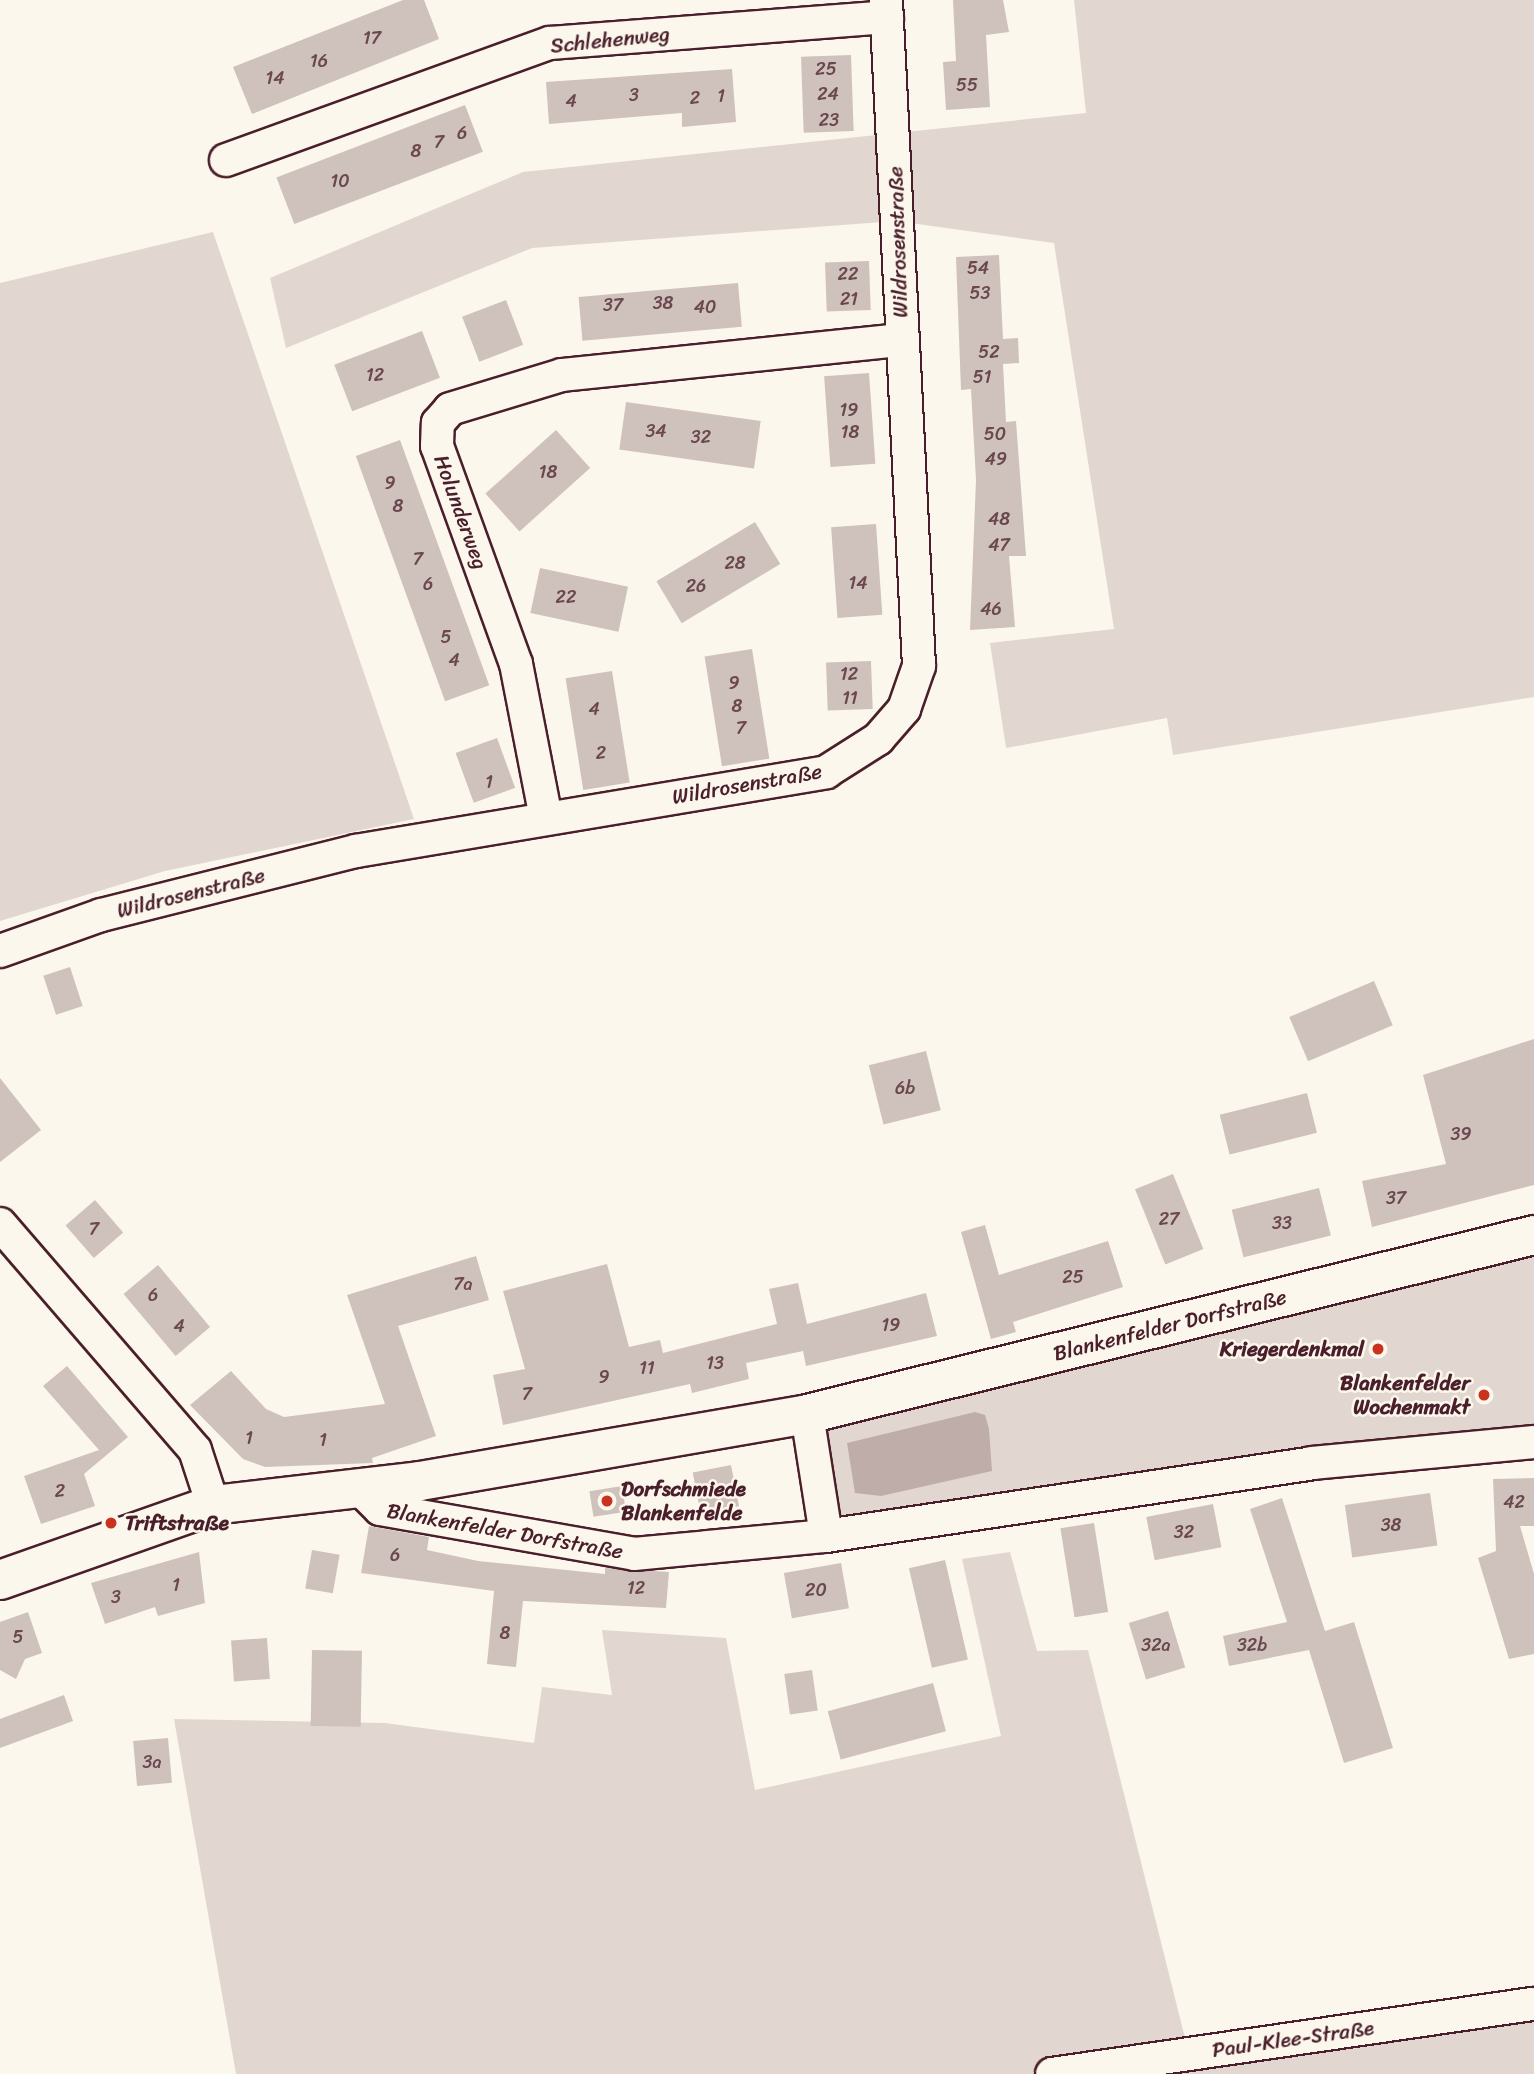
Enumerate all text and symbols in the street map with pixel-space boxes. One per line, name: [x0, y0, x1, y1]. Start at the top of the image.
street label: Schlehenweg: [549, 21, 671, 59]
house number: 17: [363, 27, 381, 49]
house number: 16: [310, 50, 328, 72]
house number: 25: [815, 58, 837, 80]
house number: 14: [266, 67, 284, 89]
house number: 55: [956, 74, 978, 96]
house number: 24: [817, 83, 839, 105]
house number: 3: [629, 84, 639, 106]
house number: 1: [717, 85, 725, 107]
house number: 2: [690, 87, 700, 109]
house number: 4: [565, 90, 577, 112]
house number: 23: [819, 109, 839, 131]
house number: 6: [457, 122, 467, 144]
house number: 7: [434, 131, 444, 153]
house number: 8: [411, 140, 421, 162]
street label: Wildrosenstraße: [883, 166, 913, 318]
house number: 10: [330, 170, 350, 192]
house number: 54: [967, 257, 989, 279]
house number: 22: [838, 263, 858, 285]
house number: 53: [970, 282, 990, 304]
house number: 21: [840, 288, 858, 310]
house number: 38: [653, 292, 673, 314]
house number: 37: [603, 294, 623, 316]
house number: 40: [694, 296, 716, 318]
house number: 52: [978, 341, 1000, 363]
house number: 12: [366, 364, 384, 386]
house number: 51: [973, 366, 991, 388]
house number: 19: [840, 399, 858, 421]
house number: 34: [645, 420, 667, 442]
house number: 18: [841, 421, 859, 443]
house number: 50: [984, 423, 1006, 445]
house number: 32: [691, 426, 711, 448]
house number: 49: [985, 448, 1007, 470]
street label: Holunderweg: [429, 451, 493, 573]
house number: 18: [539, 461, 557, 483]
house number: 9: [384, 472, 396, 494]
house number: 8: [393, 495, 403, 517]
house number: 48: [988, 508, 1010, 530]
house number: 47: [988, 534, 1010, 556]
house number: 7: [413, 548, 423, 570]
house number: 28: [724, 552, 746, 574]
house number: 14: [849, 572, 867, 594]
house number: 6: [423, 573, 433, 595]
house number: 26: [686, 575, 706, 597]
house number: 22: [556, 586, 576, 608]
house number: 46: [980, 598, 1002, 620]
house number: 5: [441, 626, 451, 648]
house number: 4: [448, 649, 460, 671]
house number: 12: [840, 663, 858, 685]
house number: 9: [728, 672, 740, 694]
house number: 11: [842, 687, 858, 709]
house number: 8: [732, 695, 742, 717]
house number: 4: [588, 698, 600, 720]
house number: 7: [736, 717, 746, 739]
house number: 2: [596, 742, 606, 764]
street label: Wildrosenstraße: [670, 758, 824, 810]
house number: 1: [485, 771, 493, 793]
street label: Wildrosenstraße: [114, 862, 268, 924]
house number: 6b: [895, 1077, 915, 1099]
house number: 39: [1451, 1123, 1471, 1145]
house number: 37: [1386, 1187, 1406, 1209]
house number: 27: [1159, 1208, 1179, 1230]
house number: 33: [1272, 1212, 1292, 1234]
house number: 7: [89, 1218, 99, 1240]
house number: 25: [1062, 1266, 1084, 1288]
house number: 7a: [453, 1273, 473, 1295]
house number: 6: [148, 1284, 158, 1306]
street label: Blankenfelder Dorfstraße: [1051, 1284, 1289, 1366]
house number: 19: [882, 1314, 900, 1336]
house number: 4: [173, 1315, 185, 1337]
place label: Kriegerdenkmal: [1220, 1336, 1364, 1362]
marker: Kriegerdenkmal: [1370, 1341, 1386, 1357]
house number: 13: [706, 1352, 724, 1374]
house number: 11: [639, 1357, 655, 1379]
house number: 9: [598, 1366, 610, 1388]
place label: Blankenfelder Wochenmakt: [1340, 1370, 1470, 1420]
house number: 7: [522, 1383, 532, 1405]
marker: Blankenfelder Wochenmakt: [1476, 1387, 1492, 1403]
house number: 1: [245, 1427, 253, 1449]
house number: 1: [319, 1429, 327, 1451]
place label: Dorfschmiede Blankenfelde: [621, 1476, 746, 1526]
house number: 2: [55, 1480, 65, 1502]
house number: 42: [1503, 1491, 1525, 1513]
marker: Dorfschmiede Blankenfelde: [599, 1493, 615, 1509]
street label: Blankenfelder Dorfstraße: [386, 1498, 624, 1564]
place label: Triftstraße: [125, 1510, 229, 1536]
house number: 38: [1381, 1514, 1401, 1536]
marker: Triftstraße: [103, 1515, 119, 1531]
house number: 32: [1174, 1521, 1194, 1543]
house number: 6: [390, 1544, 400, 1566]
house number: 1: [172, 1574, 180, 1596]
house number: 12: [627, 1577, 645, 1599]
house number: 20: [805, 1579, 827, 1601]
house number: 3: [111, 1586, 121, 1608]
house number: 8: [500, 1622, 510, 1644]
house number: 5: [13, 1626, 23, 1648]
house number: 32a: [1141, 1634, 1171, 1656]
house number: 32b: [1237, 1634, 1267, 1656]
house number: 3a: [143, 1751, 161, 1773]
street label: Paul-Klee-Straße: [1210, 2015, 1376, 2063]

